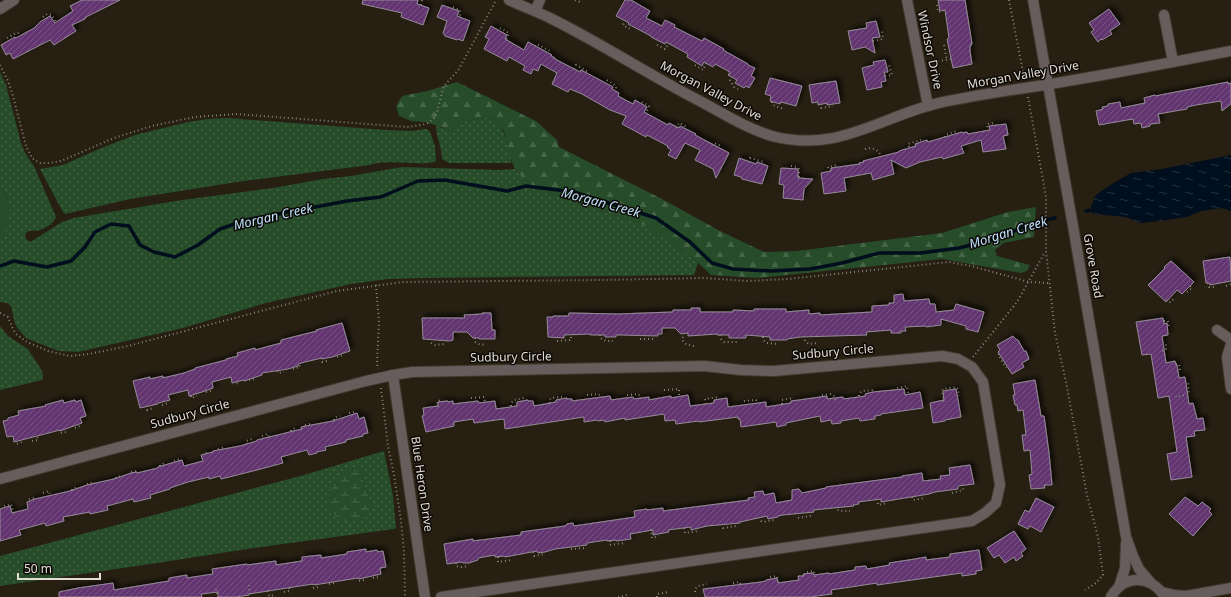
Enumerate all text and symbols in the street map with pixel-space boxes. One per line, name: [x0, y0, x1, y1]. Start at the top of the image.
street label: Windsor Drive: [914, 9, 947, 91]
street label: Morgan Valley Drive: [966, 56, 1080, 93]
street label: Morgan Valley Drive: [657, 57, 765, 125]
water label: Morgan Creek: [560, 183, 643, 221]
water label: Morgan Creek: [231, 198, 315, 234]
water label: Morgan Creek: [967, 211, 1050, 252]
street label: Grove Road: [1079, 232, 1108, 300]
street label: Sudbury Circle: [792, 339, 874, 364]
street label: Sudbury Circle: [470, 347, 552, 366]
street label: Sudbury Circle: [148, 395, 232, 432]
street label: Blue Heron Drive: [407, 435, 438, 533]
scale bar: [18, 555, 100, 581]
text: 50 m: [24, 560, 52, 577]

